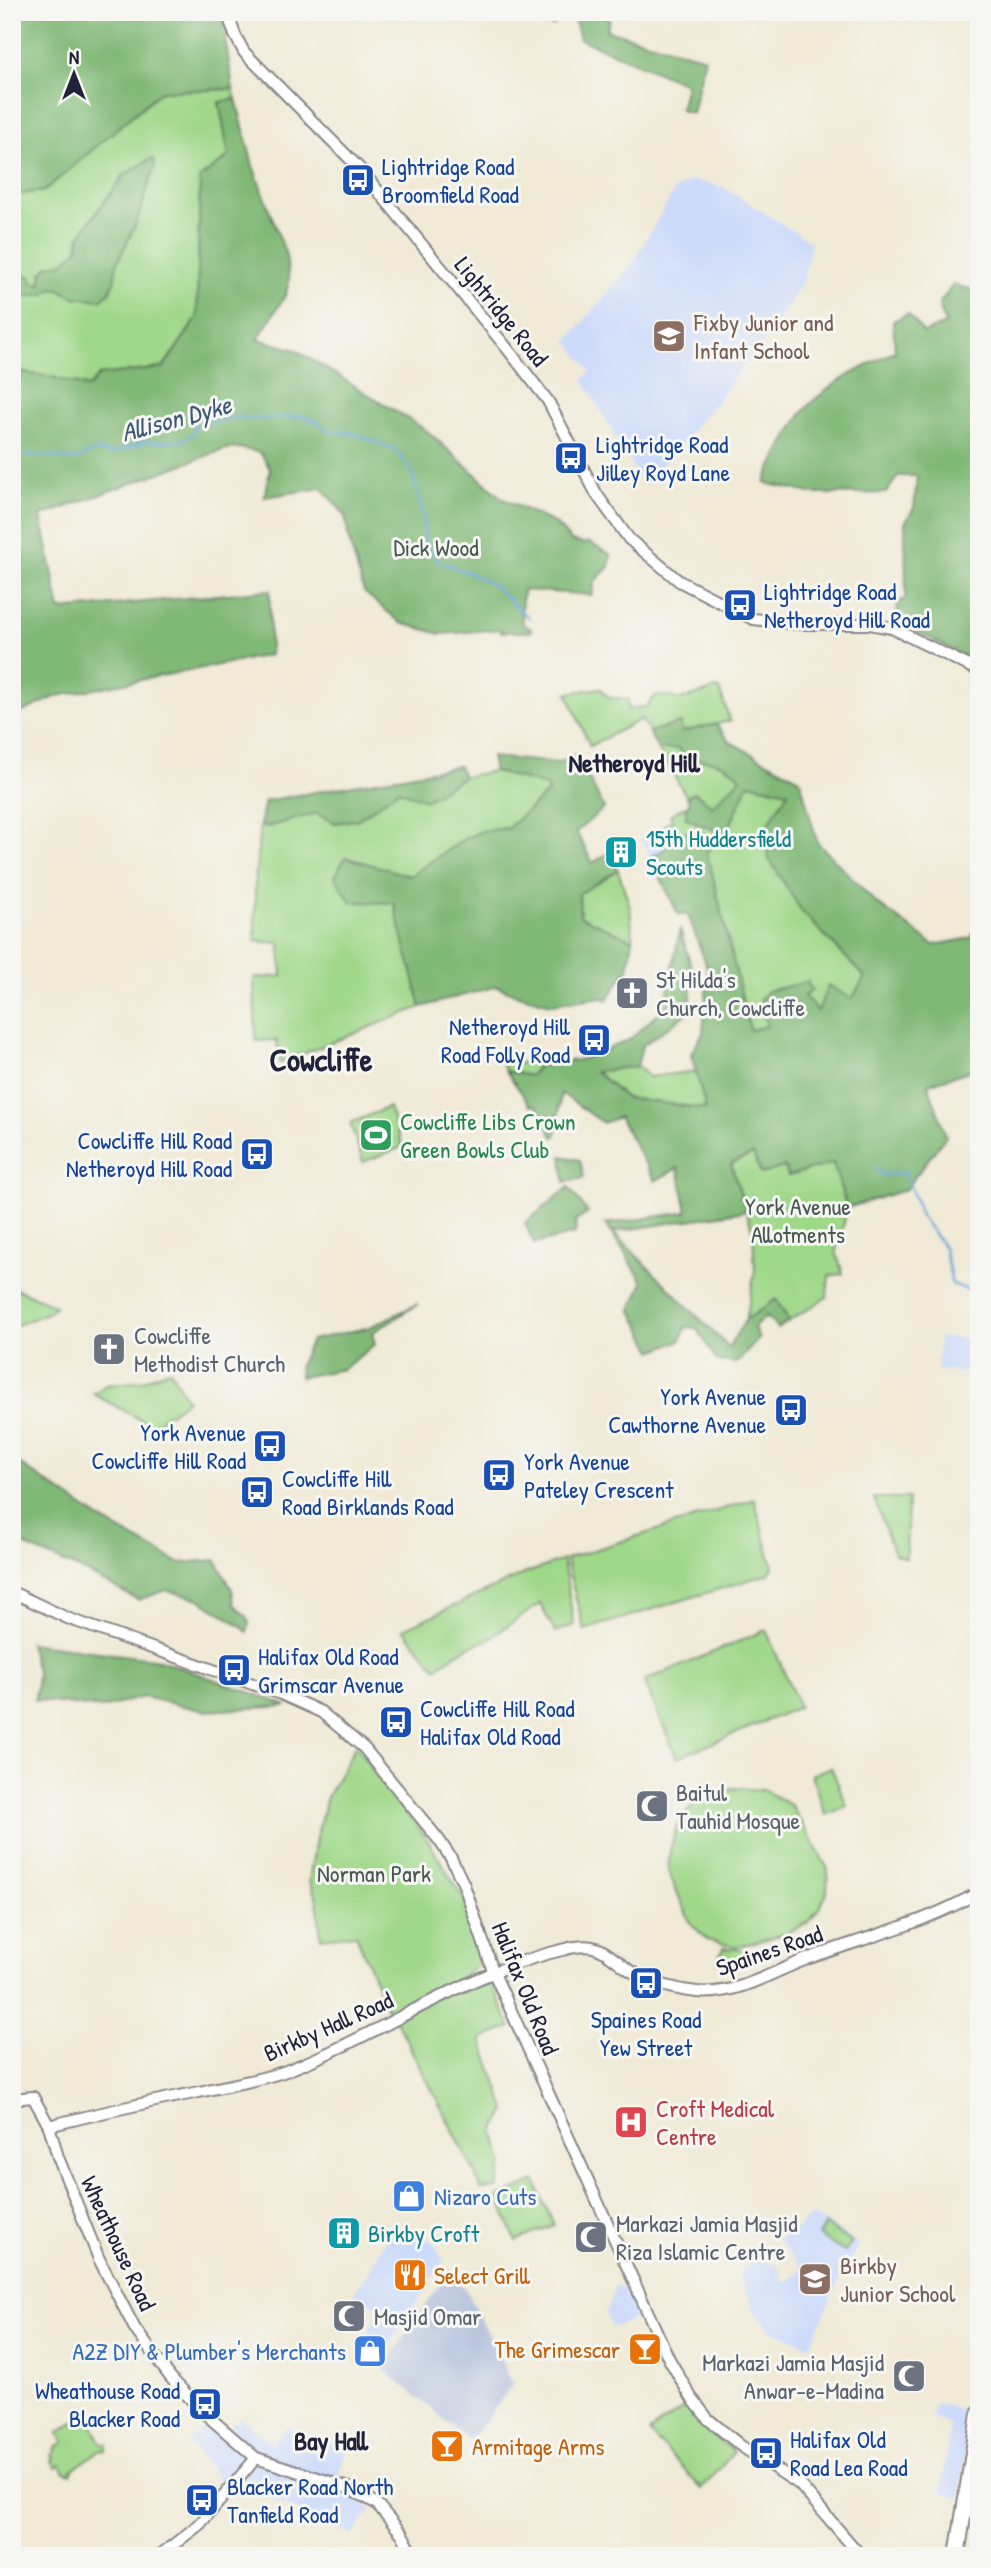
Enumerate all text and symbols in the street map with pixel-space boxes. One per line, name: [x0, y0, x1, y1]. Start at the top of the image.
north arrow: [38, 38, 108, 108]
text: N: [69, 44, 79, 70]
place label: Lightridge Road Broomfield Road: [382, 150, 519, 210]
bus stop icon: Lightridge Road Broomfield Road: [339, 161, 377, 199]
street label: Lightridge Road: [448, 249, 556, 373]
place label: Fixby Junior and Infant School: [693, 306, 833, 366]
school or university icon: Fixby Junior and Infant School: [650, 317, 688, 355]
water label: Allison Dyke: [117, 386, 237, 450]
place label: Lightridge Road Jilley Royd Lane: [596, 428, 731, 488]
bus stop icon: Lightridge Road Jilley Royd Lane: [552, 439, 590, 477]
park label: Dick Wood: [393, 531, 479, 563]
place label: Lightridge Road Netheroyd Hill Road: [764, 575, 930, 635]
bus stop icon: Lightridge Road Netheroyd Hill Road: [721, 586, 759, 624]
district label: Netheroyd Hill: [568, 745, 700, 781]
place label: 15th Huddersfield Scouts: [646, 822, 791, 882]
building icon: 15th Huddersfield Scouts: [602, 833, 640, 871]
place label: St Hilda's Church, Cowcliffe: [656, 963, 805, 1023]
church icon: St Hilda's Church, Cowcliffe: [613, 974, 651, 1012]
place label: Netheroyd Hill Road Folly Road: [441, 1010, 571, 1070]
bus stop icon: Netheroyd Hill Road Folly Road: [575, 1021, 613, 1059]
district label: Cowcliffe: [270, 1038, 373, 1081]
place label: Cowcliffe Libs Crown Green Bowls Club: [400, 1105, 576, 1165]
sports icon: Cowcliffe Libs Crown Green Bowls Club: [357, 1116, 395, 1154]
place label: Cowcliffe Hill Road Netheroyd Hill Road: [66, 1124, 232, 1184]
bus stop icon: Cowcliffe Hill Road Netheroyd Hill Road: [238, 1135, 276, 1173]
park label: York Avenue Allotments: [745, 1190, 851, 1250]
place label: Cowcliffe Methodist Church: [134, 1319, 285, 1379]
church icon: Cowcliffe Methodist Church: [90, 1330, 128, 1368]
place label: York Avenue Cawthorne Avenue: [608, 1380, 766, 1440]
bus stop icon: York Avenue Cawthorne Avenue: [772, 1391, 810, 1429]
place label: York Avenue Cowcliffe Hill Road: [92, 1416, 246, 1476]
bus stop icon: York Avenue Cowcliffe Hill Road: [251, 1427, 289, 1465]
place label: York Avenue Pateley Crescent: [524, 1445, 674, 1505]
bus stop icon: York Avenue Pateley Crescent: [480, 1456, 518, 1494]
place label: Cowcliffe Hill Road Birklands Road: [282, 1462, 454, 1522]
bus stop icon: Cowcliffe Hill Road Birklands Road: [238, 1473, 276, 1511]
place label: Halifax Old Road Grimscar Avenue: [258, 1640, 404, 1700]
bus stop icon: Halifax Old Road Grimscar Avenue: [215, 1651, 253, 1689]
place label: Cowcliffe Hill Road Halifax Old Road: [420, 1692, 575, 1752]
bus stop icon: Cowcliffe Hill Road Halifax Old Road: [377, 1703, 415, 1741]
place label: Baitul Tauhid Mosque: [676, 1776, 800, 1836]
mosque icon: Baitul Tauhid Mosque: [633, 1787, 671, 1825]
park label: Norman Park: [317, 1857, 431, 1889]
street label: Halifax Old Road: [485, 1917, 567, 2059]
street label: Spaines Road: [712, 1917, 826, 1983]
bus stop icon: Spaines Road Yew Street: [627, 1964, 665, 2002]
street label: Birkby Hall Road: [258, 1983, 398, 2069]
place label: Spaines Road Yew Street: [591, 2003, 701, 2063]
place label: Croft Medical Centre: [656, 2092, 775, 2152]
hospital icon: Croft Medical Centre: [612, 2103, 650, 2141]
street label: Wheathouse Road: [74, 2170, 164, 2316]
shop icon: Nizaro Cuts: [390, 2177, 428, 2215]
place label: Nizaro Cuts: [434, 2180, 537, 2212]
place label: Markazi Jamia Masjid Riza Islamic Centre: [616, 2207, 798, 2267]
building icon: Birkby Croft: [325, 2214, 363, 2252]
place label: Birkby Croft: [368, 2217, 480, 2249]
mosque icon: Markazi Jamia Masjid Riza Islamic Centre: [572, 2218, 610, 2256]
place label: Birkby Junior School: [840, 2249, 956, 2309]
restaurant icon: Select Grill: [391, 2256, 429, 2294]
place label: Select Grill: [434, 2259, 531, 2291]
school or university icon: Birkby Junior School: [796, 2260, 834, 2298]
mosque icon: Masjid Omar: [330, 2297, 368, 2335]
place label: Masjid Omar: [374, 2300, 481, 2332]
bar icon: The Grimescar: [626, 2330, 664, 2368]
shop icon: A2Z DIY & Plumber's Merchants: [351, 2332, 389, 2370]
place label: The Grimescar: [494, 2333, 620, 2365]
place label: A2Z DIY & Plumber's Merchants: [73, 2335, 346, 2367]
place label: Markazi Jamia Masjid Anwar-e-Madina: [702, 2346, 884, 2406]
mosque icon: Markazi Jamia Masjid Anwar-e-Madina: [890, 2357, 928, 2395]
place label: Wheathouse Road Blacker Road: [35, 2374, 180, 2434]
bus stop icon: Wheathouse Road Blacker Road: [186, 2385, 224, 2423]
district label: Bay Hall: [294, 2423, 369, 2459]
place label: Halifax Old Road Lea Road: [790, 2423, 908, 2483]
bar icon: Armitage Arms: [428, 2427, 466, 2465]
place label: Armitage Arms: [472, 2430, 605, 2462]
bus stop icon: Halifax Old Road Lea Road: [747, 2434, 785, 2472]
place label: Blacker Road North Tanfield Road: [227, 2470, 393, 2530]
bus stop icon: Blacker Road North Tanfield Road: [183, 2481, 221, 2519]

